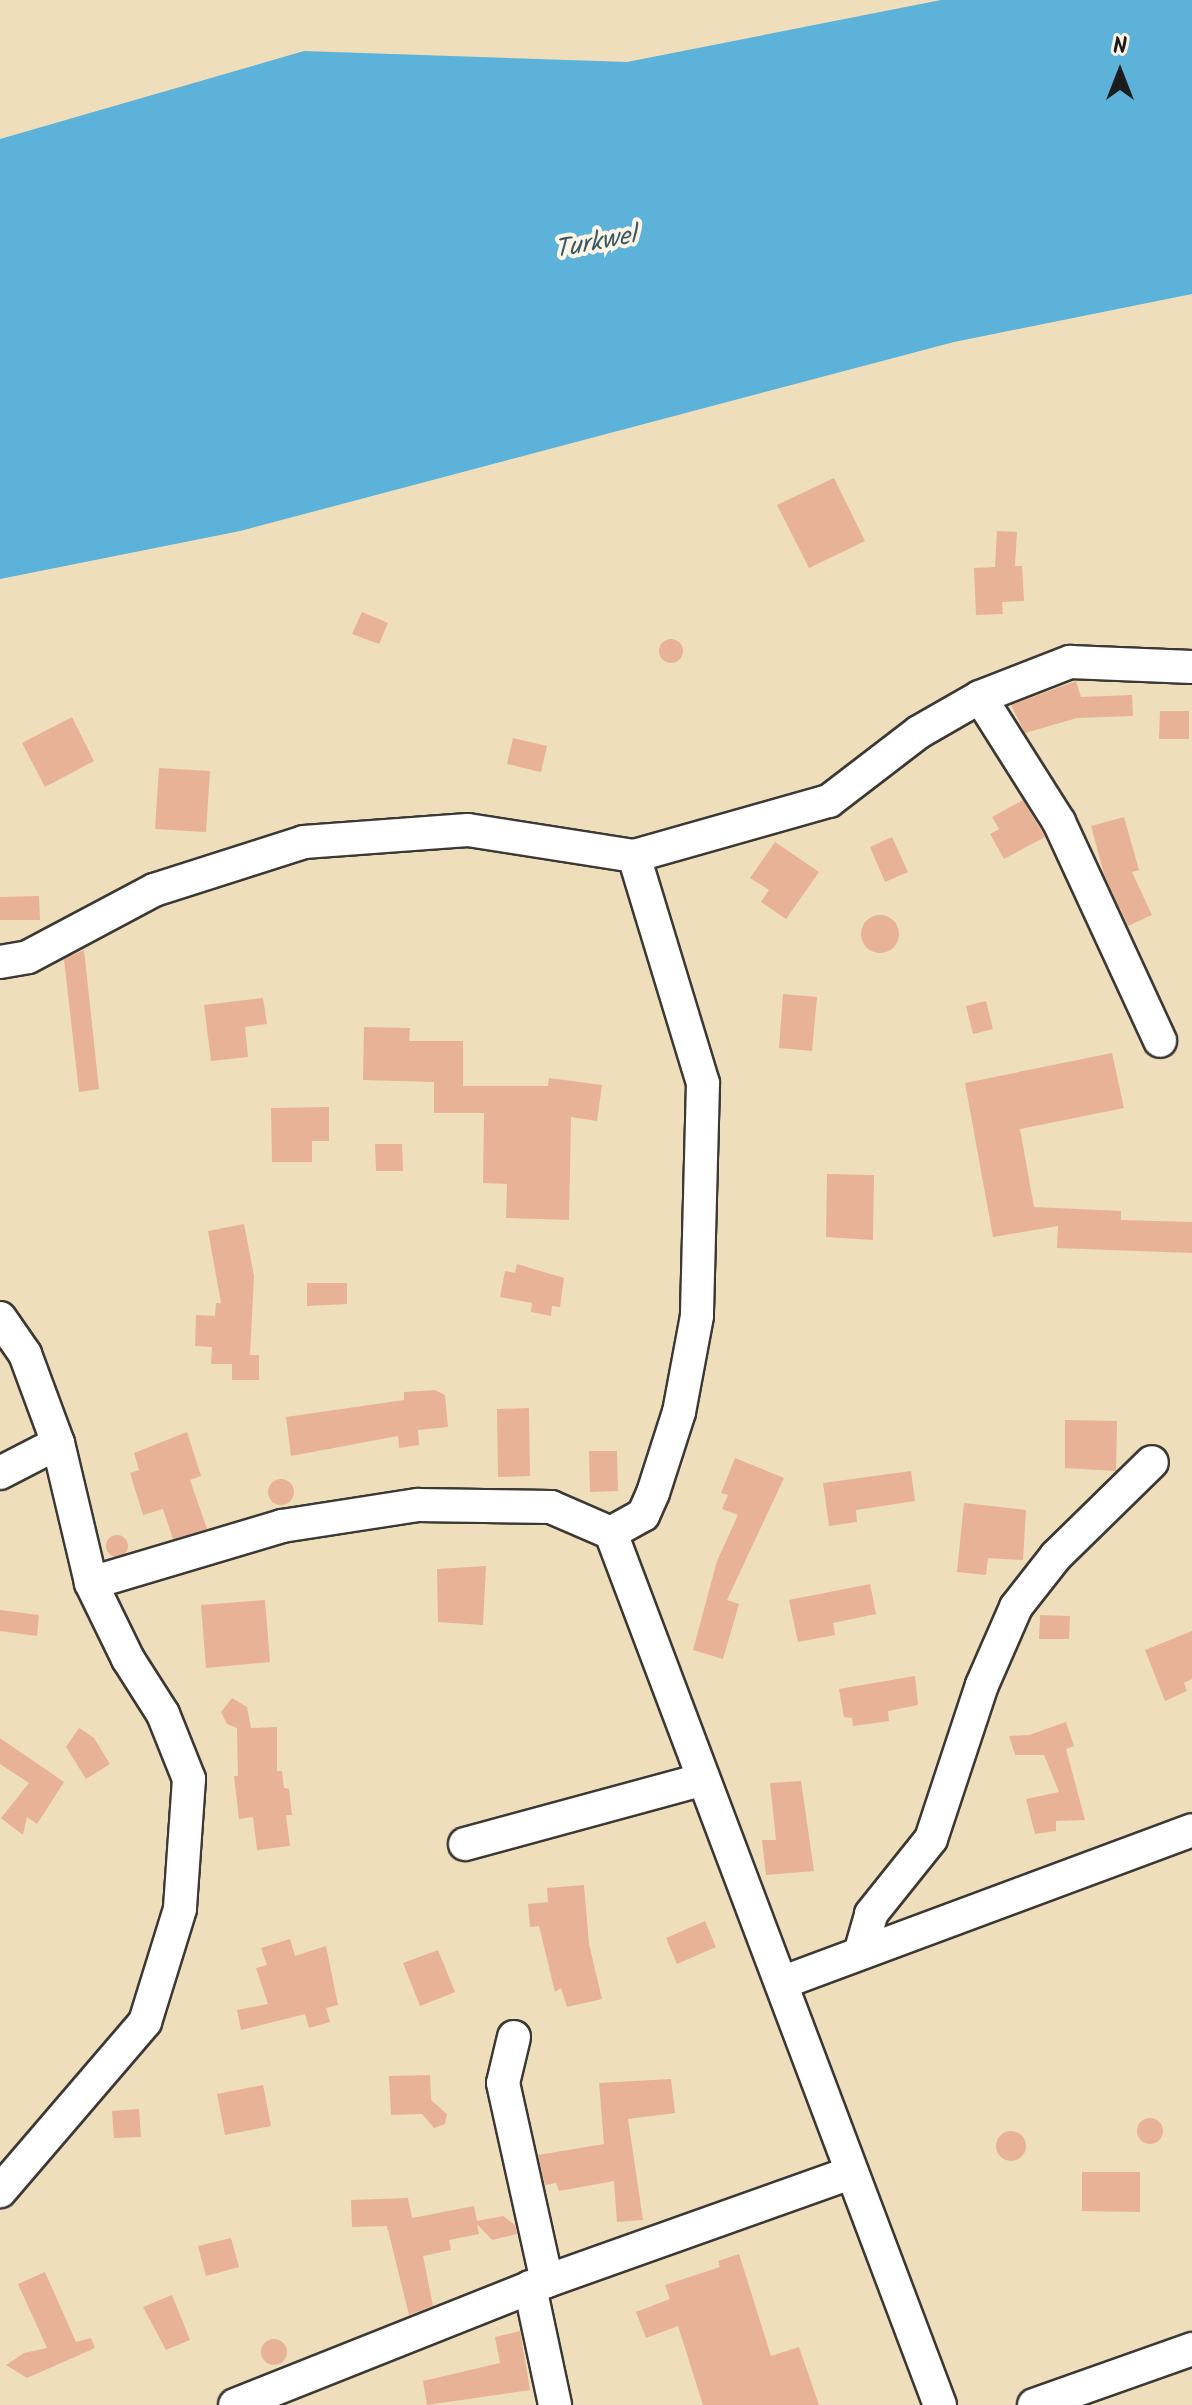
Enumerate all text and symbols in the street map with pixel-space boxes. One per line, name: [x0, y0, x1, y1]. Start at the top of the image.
text: N: [1113, 30, 1127, 65]
north arrow: [1080, 32, 1160, 112]
water label: Turkwel: [552, 221, 640, 267]

